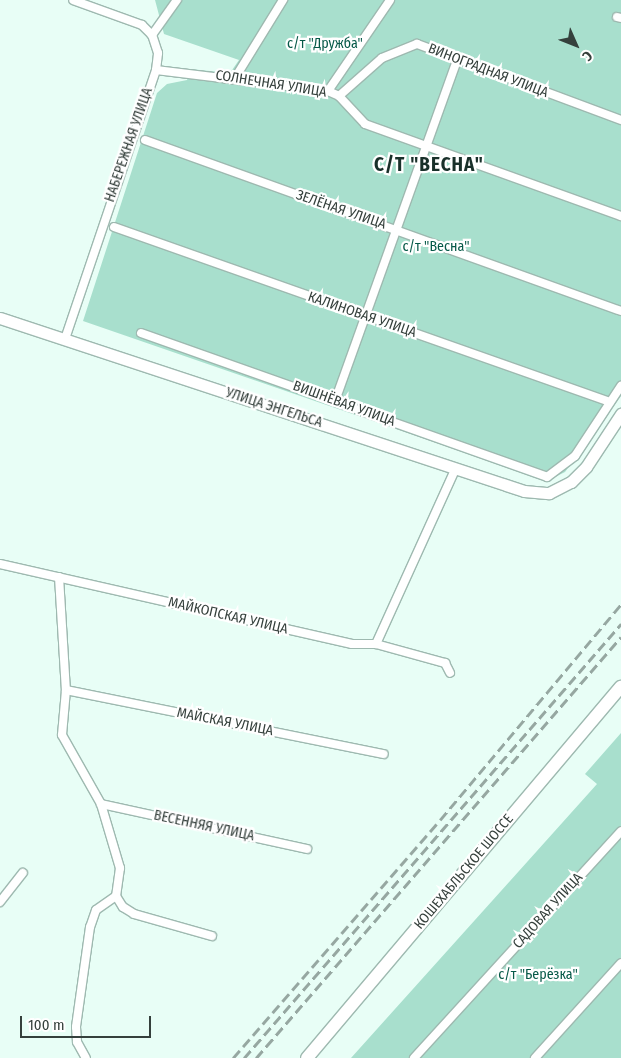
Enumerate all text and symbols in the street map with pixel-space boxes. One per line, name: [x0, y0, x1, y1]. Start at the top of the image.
north arrow: [551, 20, 601, 70]
park label: с/т "Дружба": [287, 36, 363, 52]
street label: ВИНОГРАДНАЯ УЛИЦА: [426, 40, 550, 102]
text: С: [578, 47, 596, 64]
street label: СОЛНЕЧНАЯ УЛИЦА: [214, 67, 328, 101]
street label: НАБЕРЕЖНАЯ УЛИЦА: [102, 86, 156, 204]
district label: С/Т "ВЕСНА": [373, 154, 485, 176]
street label: ЗЕЛЁНАЯ УЛИЦА: [294, 187, 388, 233]
park label: с/т "Весна": [403, 239, 469, 255]
street label: КАЛИНОВАЯ УЛИЦА: [305, 289, 419, 341]
street label: ВИШНЁВАЯ УЛИЦА: [291, 378, 397, 430]
street label: УЛИЦА ЭНГЕЛЬСА: [224, 384, 324, 432]
street label: МАЙКОПСКАЯ УЛИЦА: [167, 594, 289, 638]
street label: МАЙСКАЯ УЛИЦА: [175, 704, 275, 740]
street label: ВЕСЕННЯЯ УЛИЦА: [152, 807, 256, 845]
street label: КОШЕХАБЛЬСКОЕ ШОССЕ: [411, 811, 517, 933]
street label: САДОВАЯ УЛИЦА: [510, 870, 586, 952]
park label: с/т "Берёзка": [498, 967, 578, 983]
scale bar: [22, 1006, 154, 1038]
text: 100 m: [28, 1016, 65, 1034]

